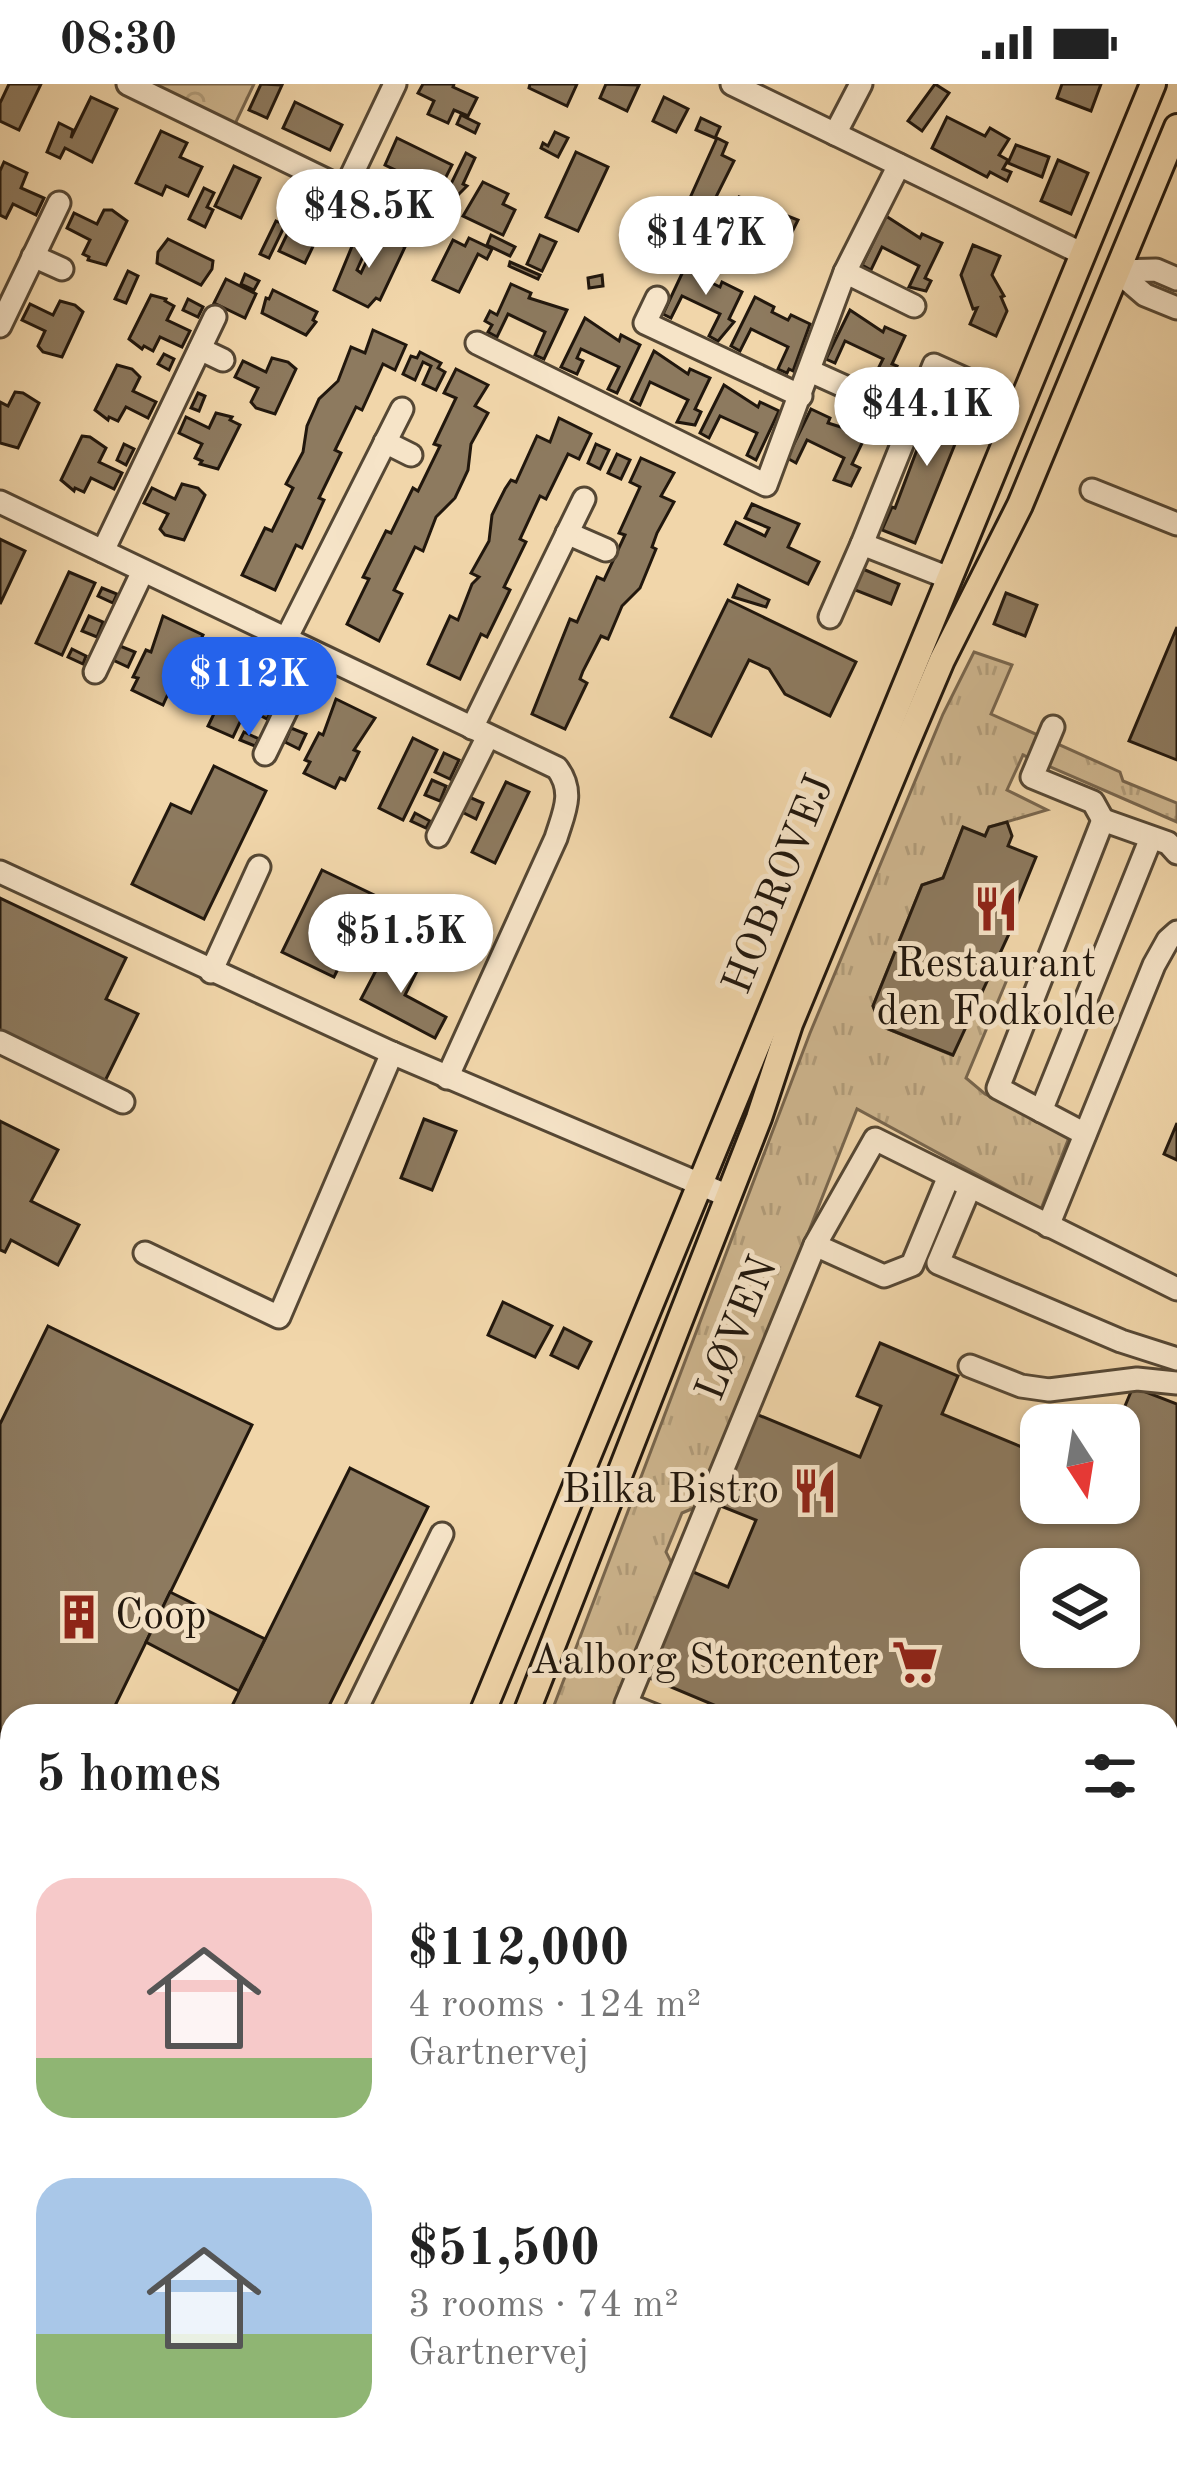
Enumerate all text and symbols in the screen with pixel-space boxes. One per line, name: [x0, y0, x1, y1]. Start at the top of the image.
text: 08:30: [60, 19, 177, 64]
pin: $48.5K: [271, 169, 467, 271]
text: $48.5K: [303, 188, 435, 227]
pin: $147K: [622, 196, 790, 298]
text: $147K: [646, 215, 766, 254]
pin: $44.1K: [829, 367, 1025, 469]
text: $44.1K: [861, 386, 993, 425]
pin: $112K: [165, 637, 333, 739]
text: $112K: [189, 656, 309, 695]
street label: HOBROVEJ: [717, 770, 843, 1000]
restaurant icon: Restaurant den Fodkolde: [971, 884, 1021, 934]
pin: $51.5K: [303, 894, 499, 996]
text: $51.5K: [335, 913, 467, 952]
place label: Restaurant den Fodkolde: [876, 944, 1116, 1034]
street label: LØVEN: [690, 1251, 786, 1407]
north arrow: [1020, 1404, 1140, 1524]
map controls: [1020, 1404, 1140, 1668]
restaurant icon: Bilka Bistro: [790, 1466, 840, 1516]
place label: Bilka Bistro: [562, 1470, 779, 1512]
button: layers: [1020, 1548, 1140, 1668]
building icon: Coop: [54, 1592, 104, 1642]
place label: Coop: [115, 1596, 207, 1638]
supermarket icon: Aalborg Storcenter: [890, 1637, 940, 1687]
place label: Aalborg Storcenter: [530, 1641, 879, 1683]
icon: filters: [1077, 1743, 1143, 1809]
text: 5 homes: [36, 1751, 221, 1802]
text: $112,000: [408, 1925, 629, 1976]
icon: home: [132, 1926, 276, 2070]
text: 4 rooms · 124 m²: [408, 1986, 701, 2025]
text: Gartnervej: [408, 2034, 589, 2073]
text: $51,500: [408, 2225, 600, 2276]
icon: home: [132, 2226, 276, 2370]
text: 3 rooms · 74 m²: [408, 2286, 679, 2325]
text: Gartnervej: [408, 2334, 589, 2373]

